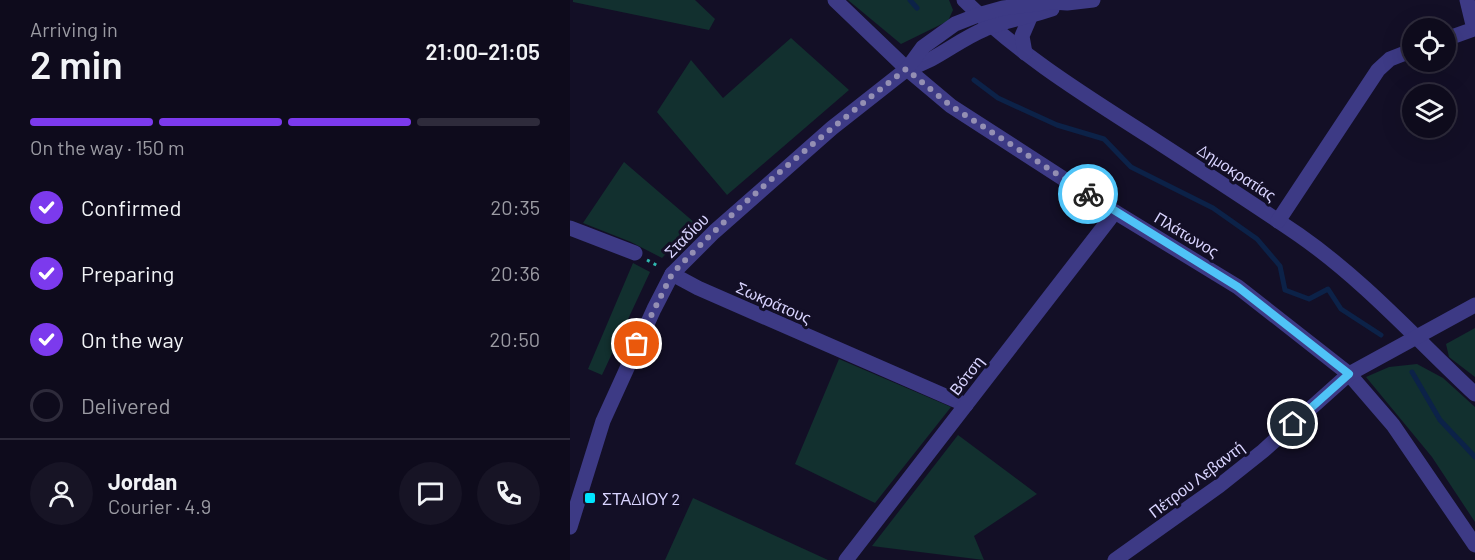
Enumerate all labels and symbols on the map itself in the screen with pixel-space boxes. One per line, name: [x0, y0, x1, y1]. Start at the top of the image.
street label: Δημοκρατίας: [1194, 140, 1280, 205]
courier: [1058, 164, 1118, 224]
street label: Πλάτωνος: [1151, 207, 1223, 261]
street label: Σταδίου: [660, 209, 712, 261]
street label: Σωκράτους: [734, 277, 815, 327]
pin: [611, 318, 662, 369]
street label: Βότση: [945, 352, 987, 398]
pin: [1267, 398, 1318, 449]
street label: Πέτρου Λεβαντή: [1145, 437, 1247, 521]
place label: ΣΤΑΔΙΟΥ 2: [602, 489, 680, 508]
marker: ΣΤΑΔΙΟΥ 2: [583, 491, 597, 505]

